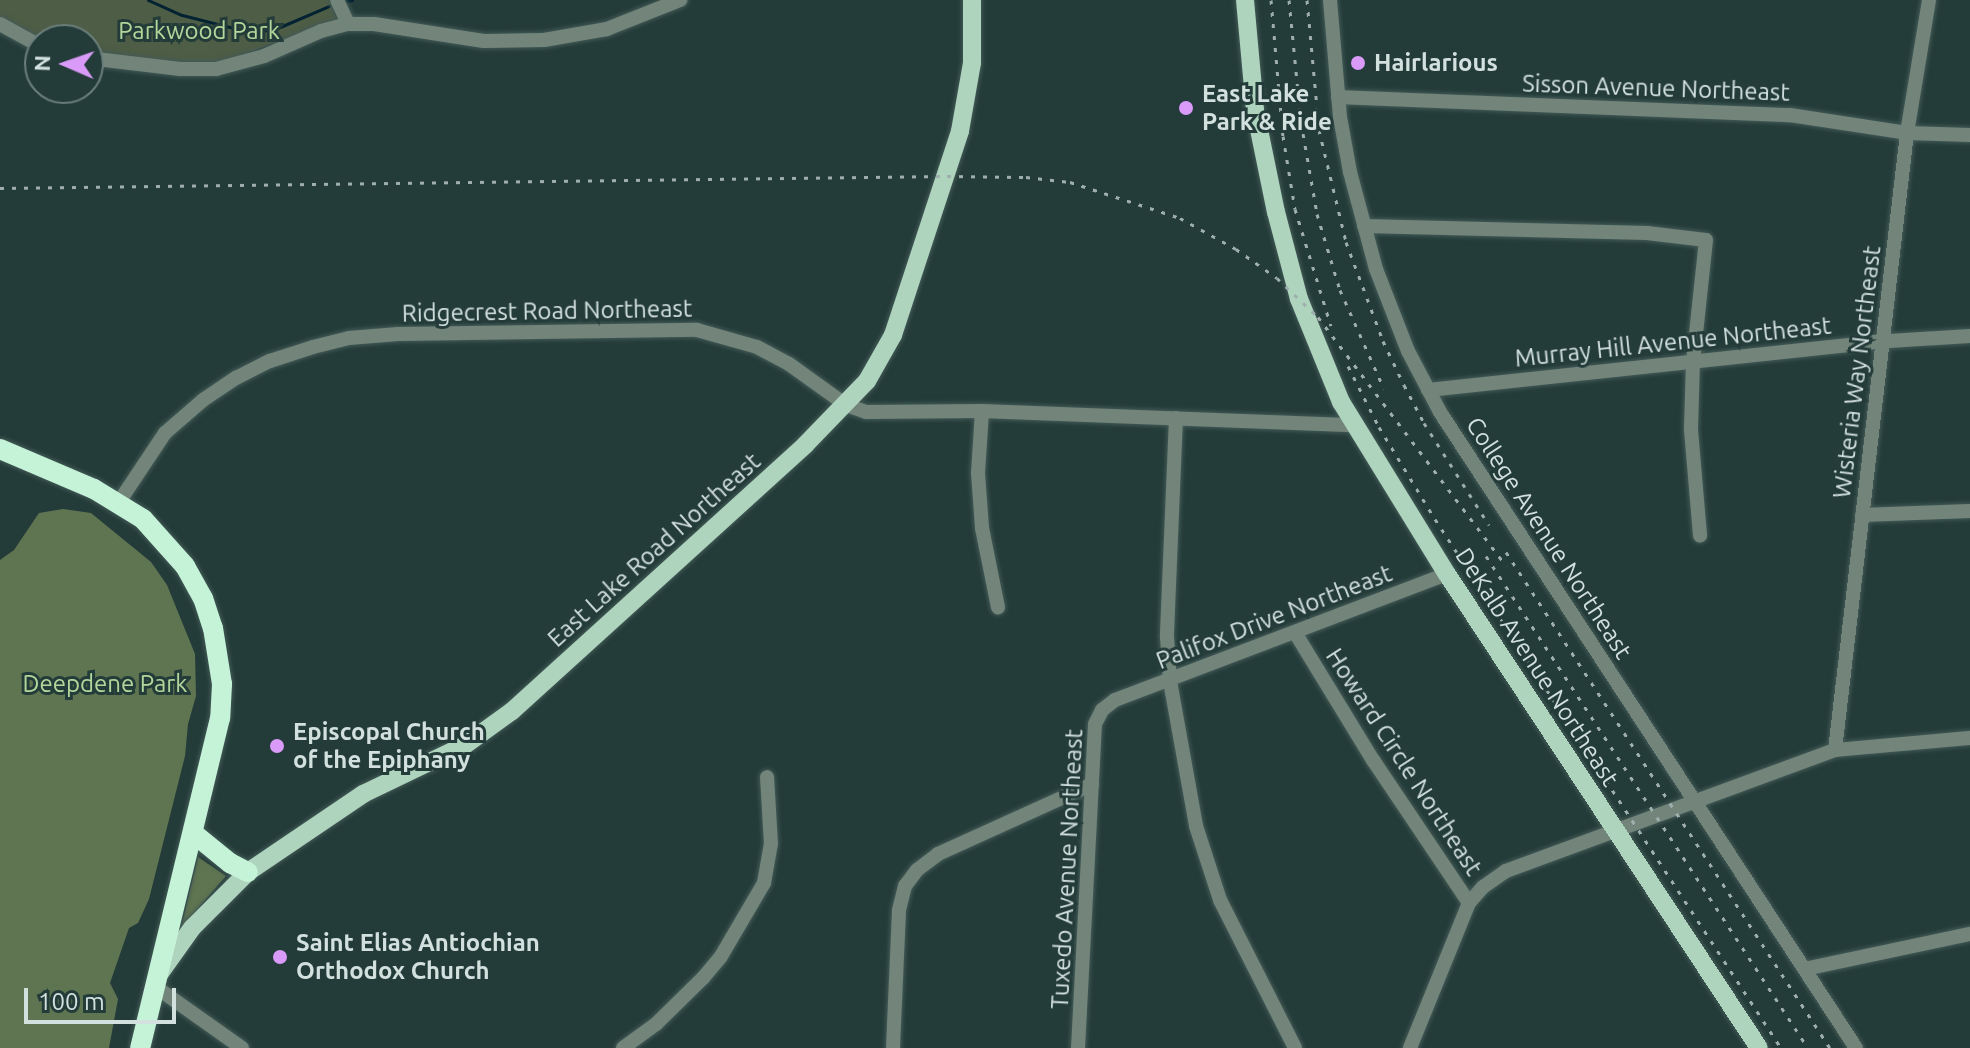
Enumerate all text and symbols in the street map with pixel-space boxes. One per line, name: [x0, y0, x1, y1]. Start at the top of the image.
park label: Parkwood Park: [118, 17, 280, 45]
north arrow: [24, 24, 104, 104]
place label: Hairlarious: [1374, 49, 1498, 77]
marker: Hairlarious: [1349, 54, 1367, 72]
text: N: [29, 55, 54, 72]
street label: Sisson Avenue Northeast: [1522, 69, 1790, 107]
place label: East Lake Park & Ride: [1202, 80, 1332, 136]
marker: East Lake Park & Ride: [1177, 99, 1195, 117]
street label: Wisteria Way Northeast: [1827, 244, 1887, 500]
street label: Ridgecrest Road Northeast: [402, 294, 692, 328]
street label: Murray Hill Avenue Northeast: [1513, 311, 1833, 373]
street label: College Avenue Northeast: [1460, 412, 1638, 664]
street label: East Lake Road Northeast: [542, 447, 766, 653]
street label: DeKalb Avenue Northeast: [1449, 543, 1625, 791]
street label: Palifox Drive Northeast: [1152, 559, 1396, 675]
street label: Howard Circle Northeast: [1320, 643, 1488, 881]
park label: Deepdene Park: [23, 670, 187, 698]
place label: Episcopal Church of the Epiphany: [293, 718, 485, 774]
street label: Tuxedo Avenue Northeast: [1045, 728, 1089, 1010]
marker: Episcopal Church of the Epiphany: [268, 737, 286, 755]
place label: Saint Elias Antiochian Orthodox Church: [296, 929, 540, 985]
marker: Saint Elias Antiochian Orthodox Church: [271, 948, 289, 966]
scale bar: [28, 972, 180, 1022]
text: 100 m: [38, 988, 105, 1015]

